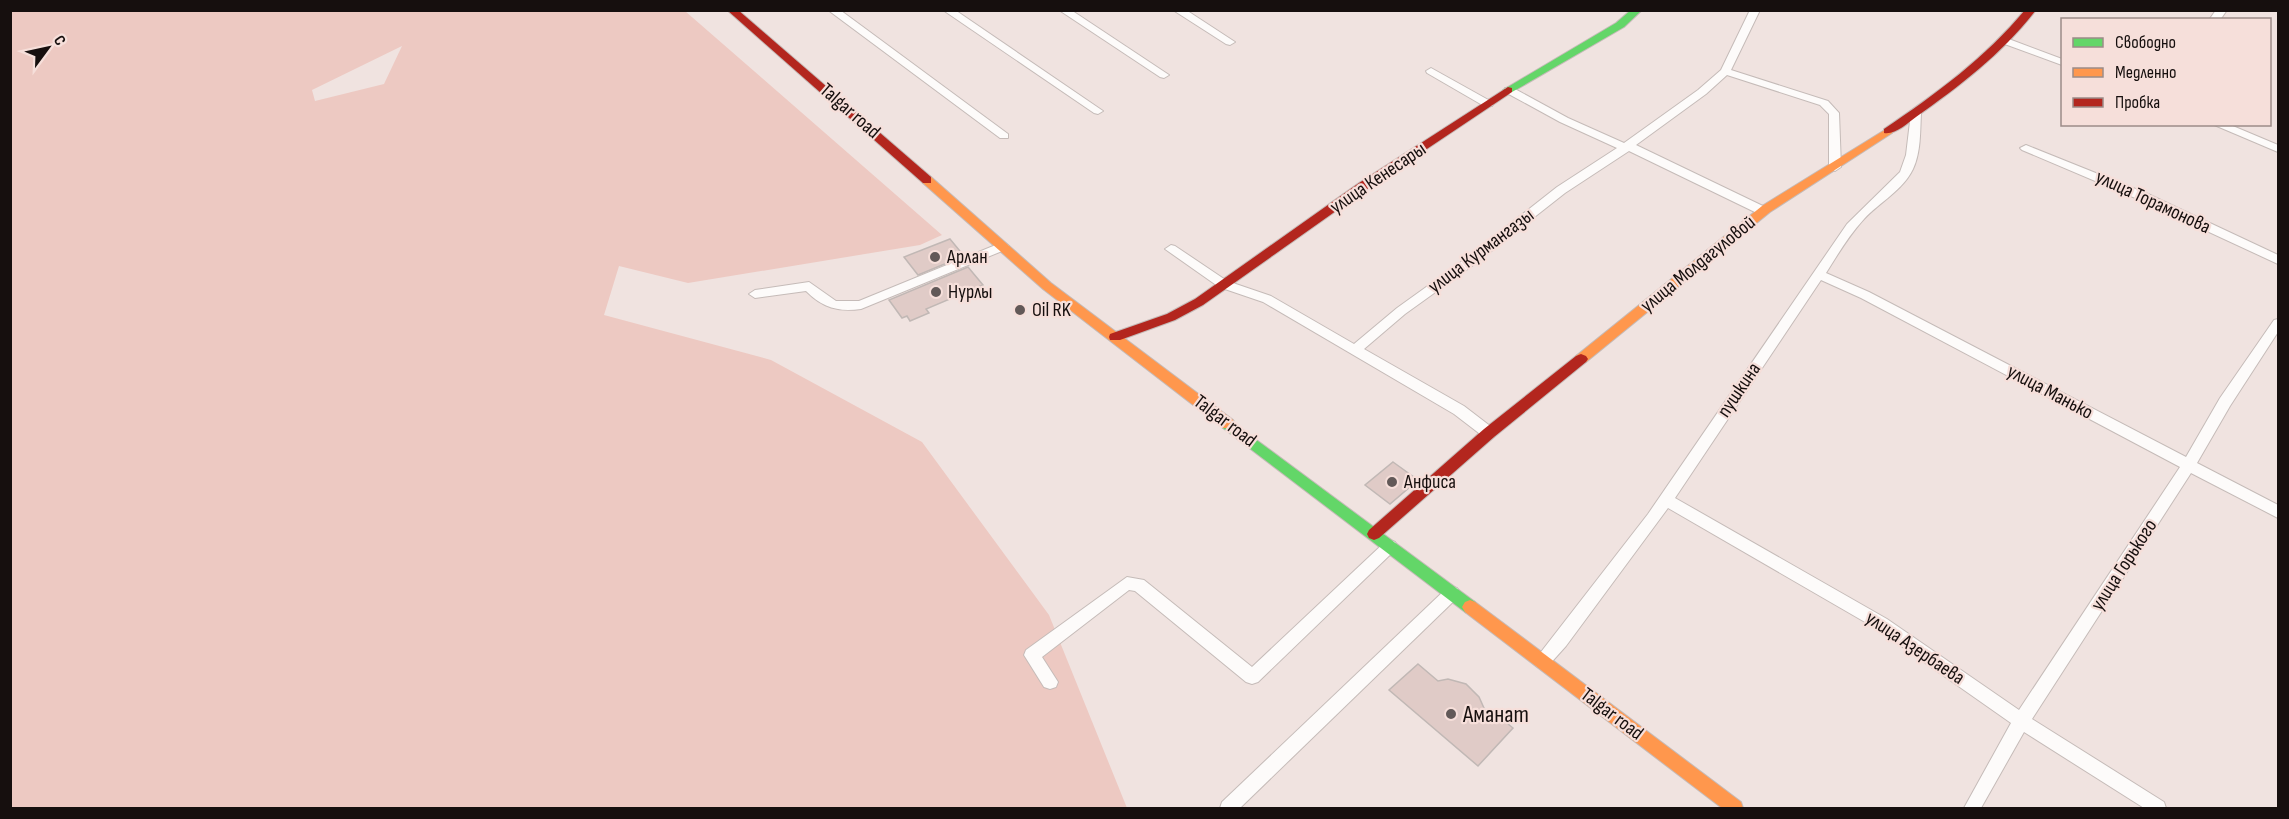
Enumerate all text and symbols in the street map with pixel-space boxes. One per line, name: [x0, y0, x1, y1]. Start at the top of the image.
north arrow: [18, 18, 78, 78]
legend: [2061, 18, 2271, 126]
text: С: [49, 32, 70, 49]
text: Свободно: [2115, 32, 2176, 53]
text: Медленно: [2115, 62, 2177, 83]
street label: Talgar road: [815, 78, 885, 144]
text: Пробка: [2115, 92, 2160, 113]
street label: улица Кенесары: [1325, 137, 1431, 219]
street label: улица Торамонова: [2092, 165, 2214, 239]
street label: улица Курмангазы: [1423, 203, 1539, 299]
street label: улица Молдагуловой: [1636, 210, 1760, 318]
place label: Арлан: [946, 245, 988, 269]
marker: Арлан: [928, 250, 942, 264]
place label: Нурлы: [948, 280, 992, 304]
marker: Нурлы: [929, 285, 943, 299]
place label: Oil RK: [1032, 298, 1071, 322]
marker: Oil RK: [1013, 303, 1027, 317]
street label: пушкина: [1712, 358, 1766, 422]
street label: улица Манько: [2003, 359, 2097, 425]
street label: Talgar road: [1189, 390, 1261, 452]
place label: Анфиса: [1403, 470, 1456, 494]
marker: Анфиса: [1385, 475, 1399, 489]
street label: улица Горького: [2086, 515, 2162, 615]
street label: улица Азербаева: [1861, 606, 1969, 690]
street label: Talgar road: [1576, 683, 1648, 745]
place label: Аманат: [1462, 700, 1529, 729]
marker: Аманат: [1444, 707, 1458, 721]

